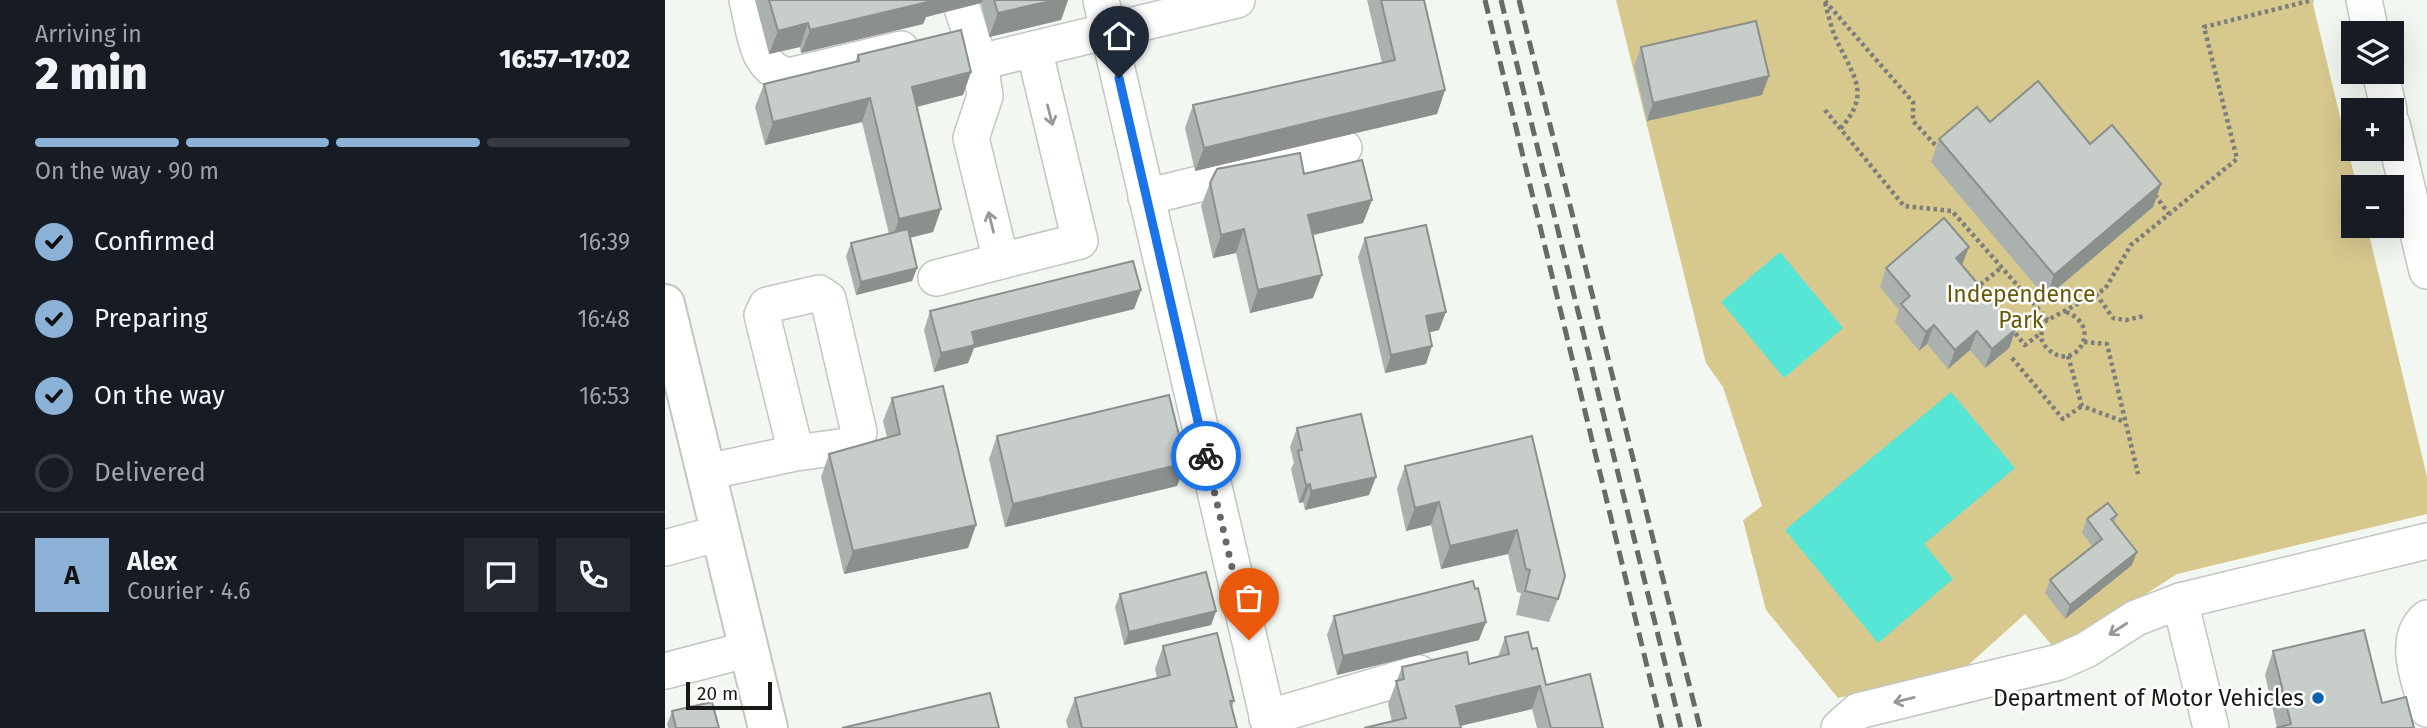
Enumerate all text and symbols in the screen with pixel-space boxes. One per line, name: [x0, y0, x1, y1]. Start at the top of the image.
pin: [1089, 6, 1149, 78]
icon: home: [1100, 17, 1138, 55]
text: Arriving in: [35, 20, 142, 48]
map controls: [2341, 21, 2404, 238]
button: layers: [2341, 21, 2404, 84]
text: 16:57–17:02: [499, 44, 630, 75]
text: 2 min: [35, 46, 148, 101]
button: +: [2341, 98, 2404, 161]
one-way arrow: [1044, 103, 1057, 126]
text: On the way · 90 m: [35, 157, 219, 185]
button: −: [2341, 175, 2404, 238]
one-way arrow: [984, 211, 997, 234]
icon: check: [35, 223, 73, 261]
text: Confirmed: [94, 226, 215, 257]
text: 16:39: [579, 228, 630, 256]
park label: Independence Park: [1946, 280, 2096, 334]
icon: check: [35, 300, 73, 338]
text: Preparing: [94, 303, 207, 334]
text: 16:48: [577, 305, 630, 333]
icon: check: [35, 377, 73, 415]
text: On the way: [94, 380, 225, 411]
text: 16:53: [579, 382, 630, 410]
courier: [1171, 421, 1241, 491]
icon: bike: [1187, 437, 1225, 475]
text: Delivered: [94, 457, 206, 488]
button: chat: [464, 538, 538, 612]
button: phone: [556, 538, 630, 612]
text: Alex: [127, 546, 177, 577]
text: A: [64, 560, 80, 591]
pin: [1219, 568, 1279, 640]
text: Courier · 4.6: [127, 577, 251, 605]
icon: bag: [1230, 579, 1268, 617]
one-way arrow: [2109, 622, 2129, 636]
scale bar: [686, 679, 772, 711]
text: 20 m: [697, 682, 738, 705]
place label: Department of Motor Vehicles: [1993, 684, 2304, 712]
marker: Department of Motor Vehicles: [2310, 690, 2326, 706]
one-way arrow: [1893, 694, 1916, 707]

